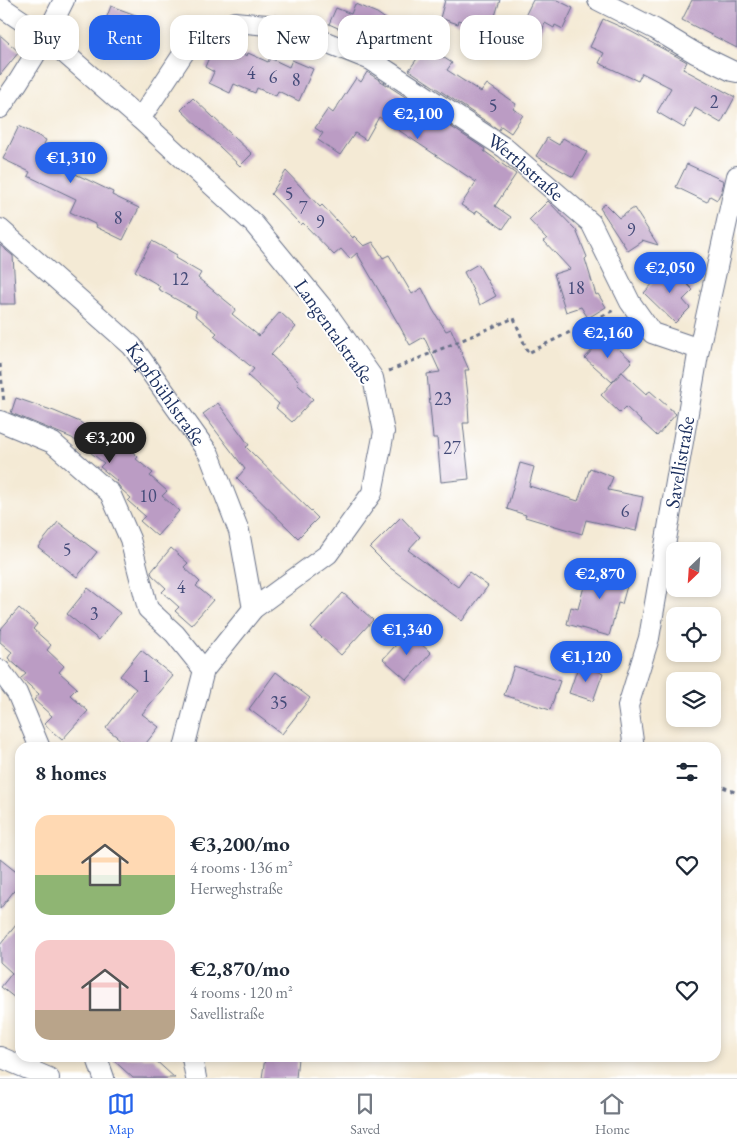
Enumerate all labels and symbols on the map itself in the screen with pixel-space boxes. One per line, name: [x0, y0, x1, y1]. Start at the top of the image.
house number: 4: [247, 61, 256, 84]
house number: 6: [269, 65, 278, 88]
house number: 8: [292, 68, 300, 91]
house number: 2: [710, 90, 719, 113]
house number: 5: [489, 94, 497, 117]
pin: €2,100: [377, 98, 459, 140]
street label: Werthstraße: [482, 127, 570, 207]
pin: €1,310: [30, 142, 112, 184]
house number: 5: [285, 182, 293, 205]
house number: 7: [299, 196, 308, 219]
house number: 8: [114, 206, 122, 229]
house number: 9: [316, 210, 325, 233]
house number: 9: [627, 218, 636, 241]
pin: €2,050: [629, 252, 711, 294]
house number: 12: [171, 267, 189, 290]
street label: Langentalstraße: [288, 274, 380, 388]
house number: 18: [567, 276, 585, 299]
pin: €2,160: [567, 316, 649, 359]
street label: Kapfbühlstraße: [120, 337, 212, 451]
house number: 23: [434, 387, 452, 410]
street label: Savellistraße: [659, 414, 700, 510]
pin: €3,200: [69, 422, 151, 464]
house number: 27: [443, 436, 461, 459]
house number: 10: [139, 484, 157, 507]
house number: 6: [621, 499, 630, 522]
house number: 5: [63, 538, 71, 561]
north arrow: [666, 542, 721, 598]
pin: €2,870: [559, 558, 641, 600]
house number: 4: [177, 575, 186, 598]
house number: 3: [90, 602, 98, 625]
pin: €1,340: [366, 614, 448, 656]
pin: €1,120: [545, 640, 627, 683]
house number: 1: [142, 664, 150, 687]
house number: 35: [270, 691, 288, 714]

